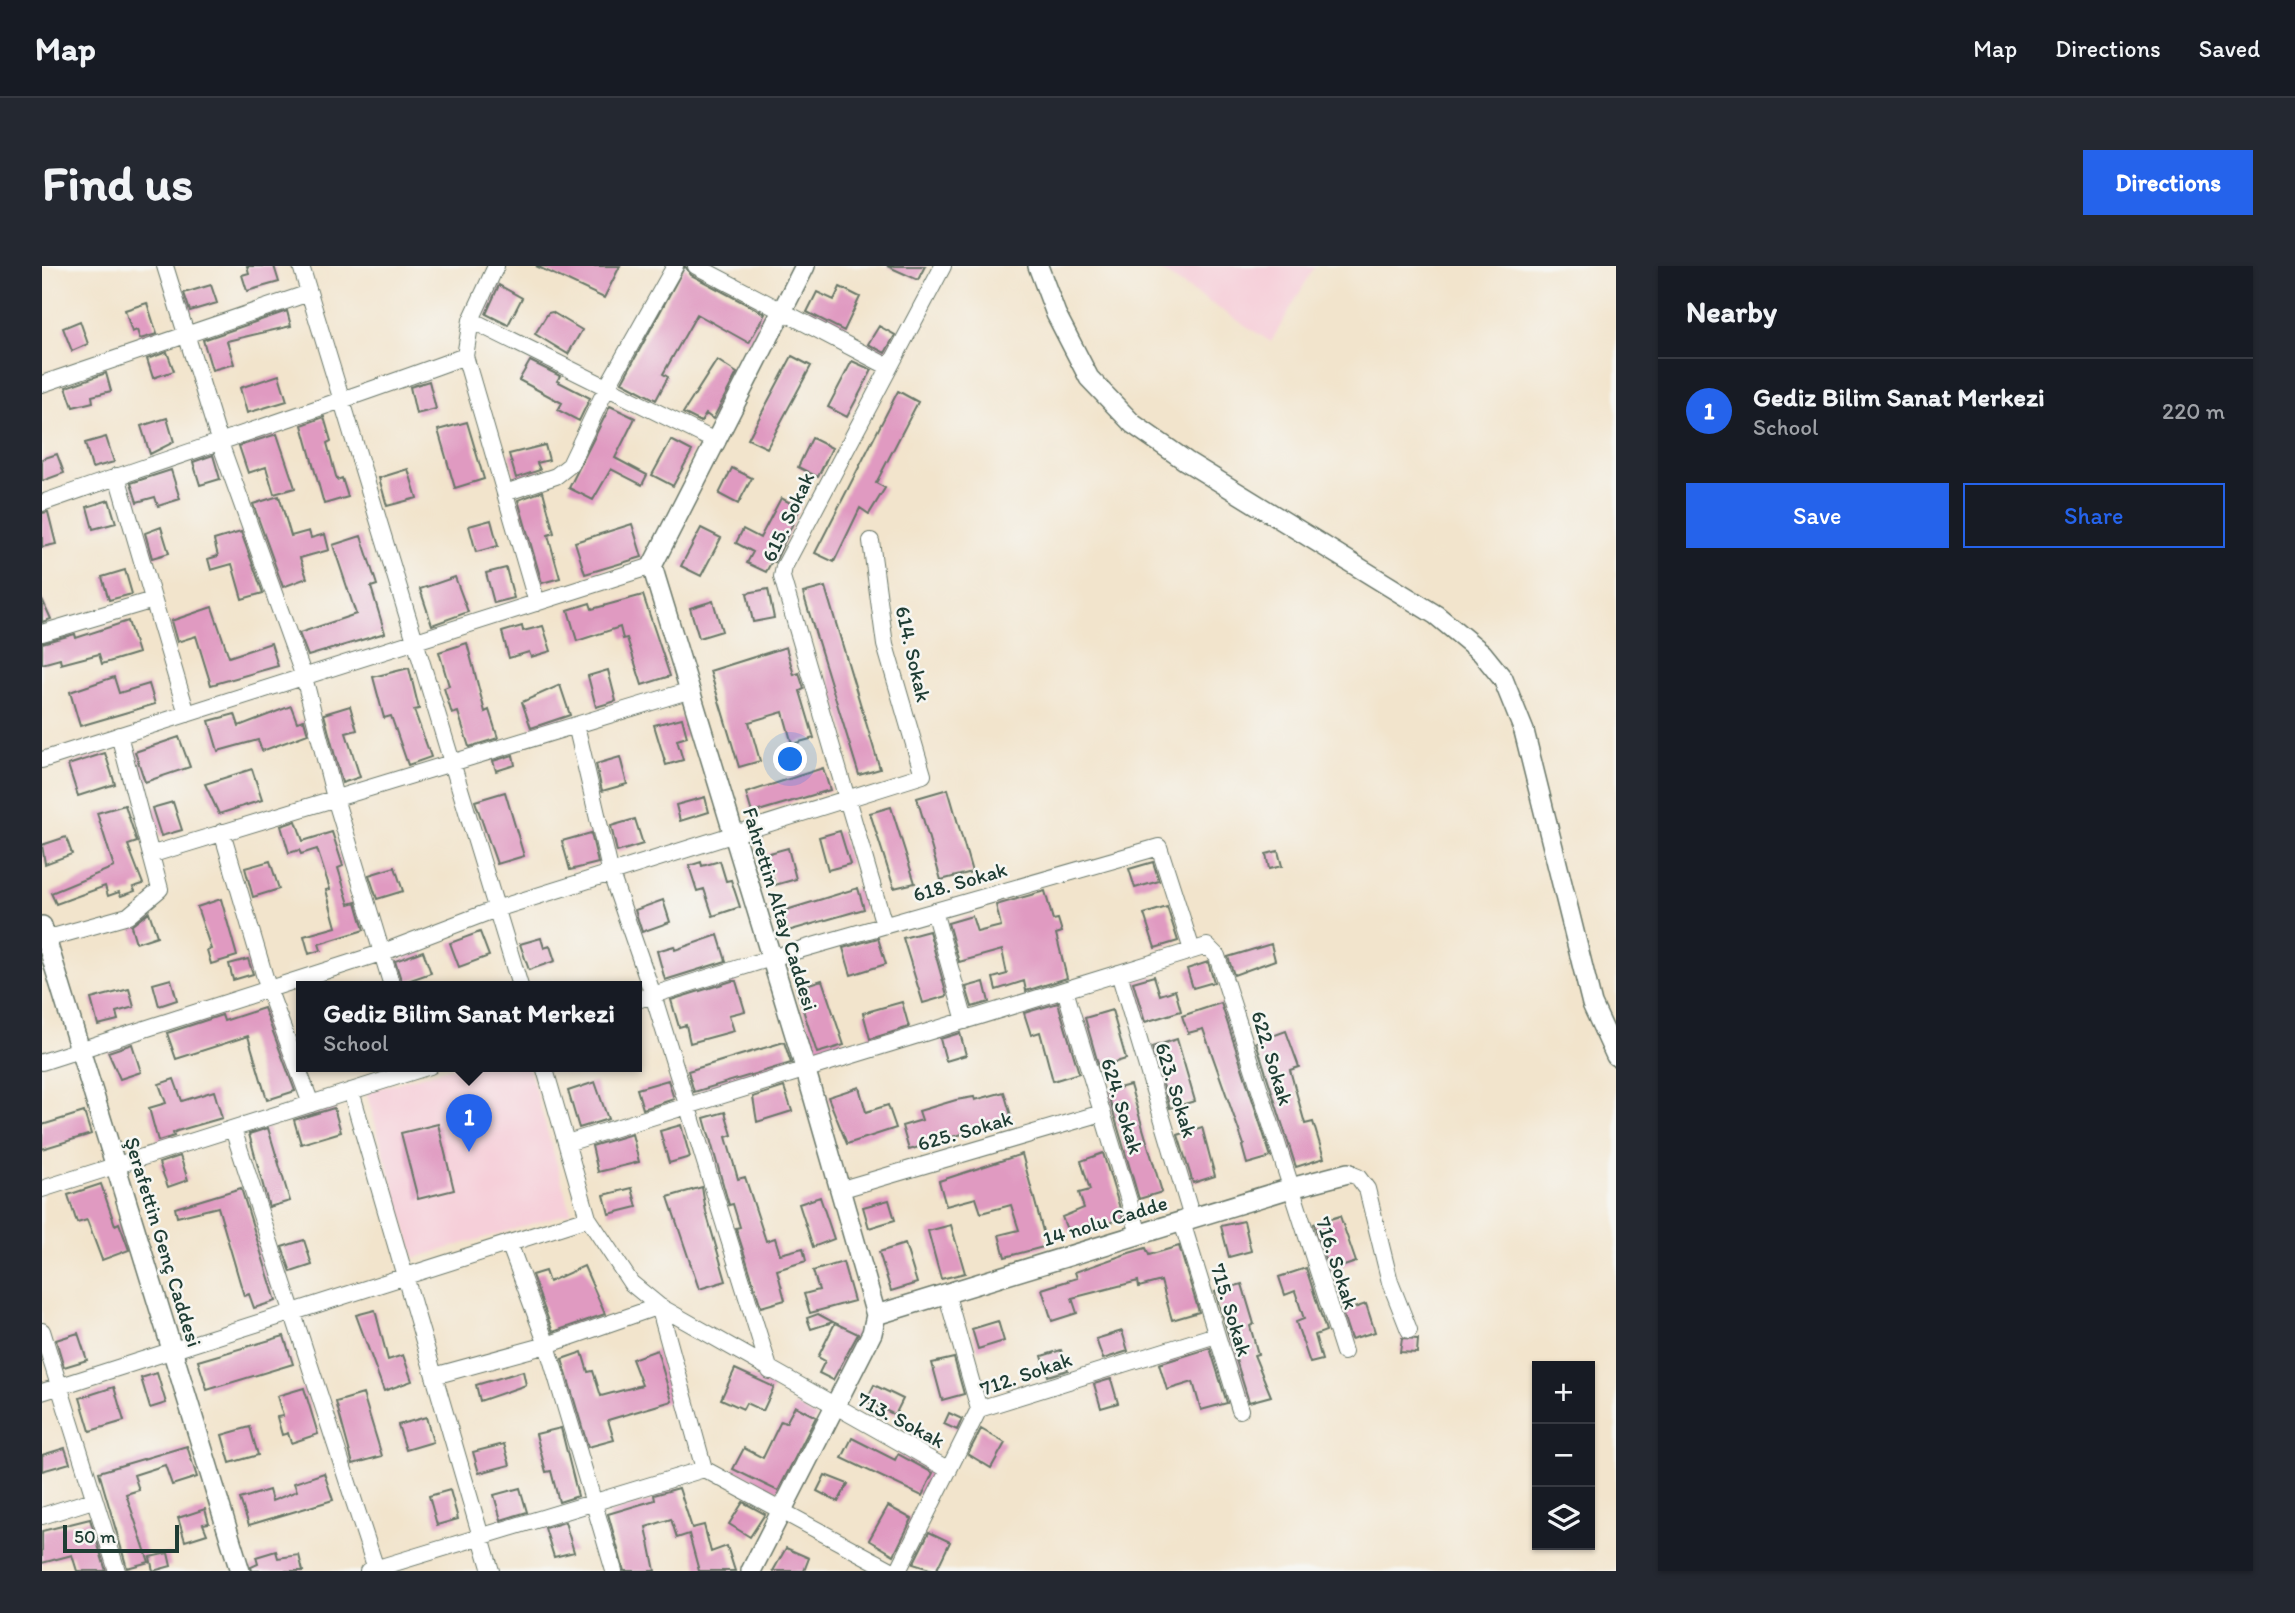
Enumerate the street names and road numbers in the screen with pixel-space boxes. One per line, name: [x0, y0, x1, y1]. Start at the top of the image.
street label: 615. Sokak: [756, 468, 819, 566]
street label: 614. Sokak: [890, 603, 937, 705]
street label: Fahrettin Altay Caddesi: [738, 804, 823, 1014]
street label: 618. Sokak: [910, 856, 1010, 907]
street label: 622. Sokak: [1246, 1008, 1299, 1108]
street label: 623. Sokak: [1150, 1039, 1203, 1141]
street label: 624. Sokak: [1096, 1055, 1149, 1157]
street label: 625. Sokak: [915, 1105, 1015, 1156]
street label: Şerafettin Genç Caddesi: [120, 1134, 207, 1350]
street label: 14 nolu Cadde: [1039, 1190, 1170, 1251]
street label: 716. Sokak: [1311, 1214, 1364, 1312]
street label: 715. Sokak: [1206, 1261, 1257, 1359]
street label: 712. Sokak: [977, 1346, 1075, 1401]
street label: 713. Sokak: [853, 1386, 950, 1453]

